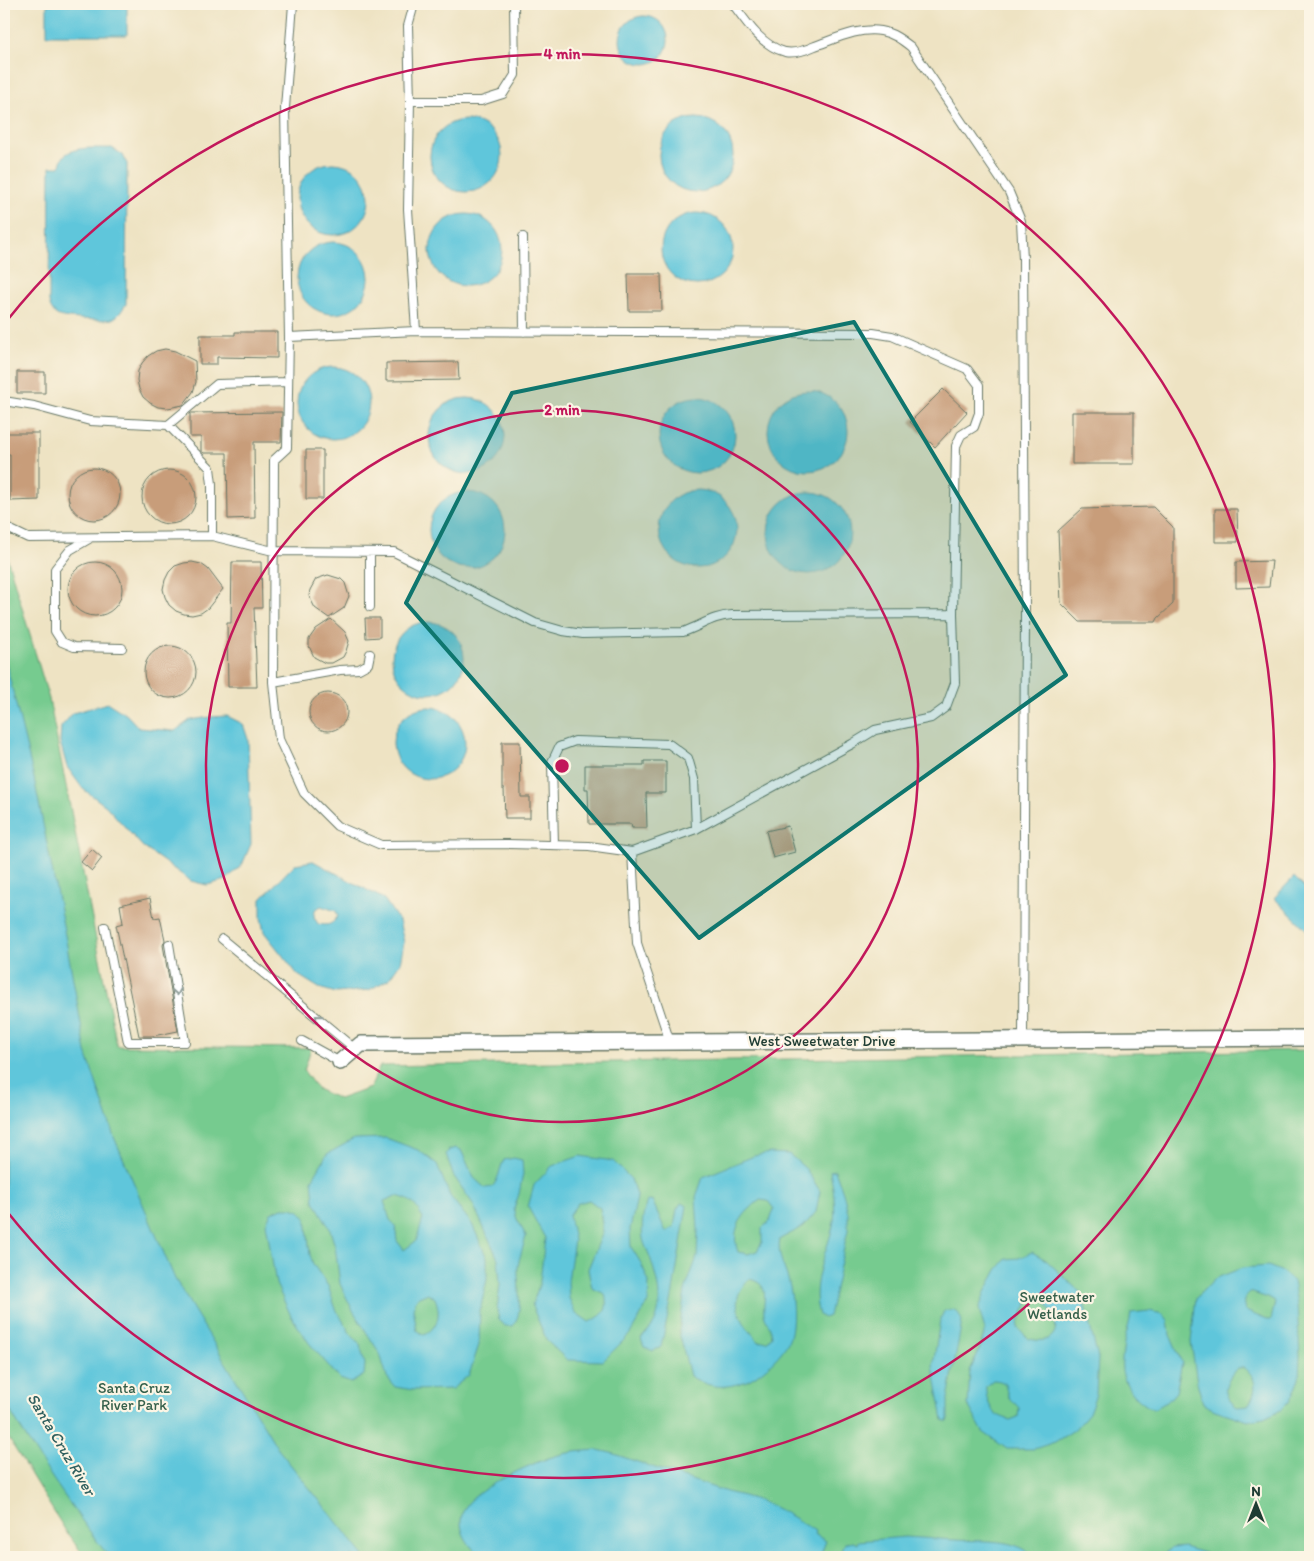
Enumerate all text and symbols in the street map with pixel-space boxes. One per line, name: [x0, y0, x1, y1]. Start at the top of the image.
text: 4 min: [544, 45, 581, 63]
text: 2 min: [544, 401, 581, 419]
centre of rings: [553, 757, 571, 775]
one-way arrow: [171, 988, 181, 996]
one-way arrow: [314, 1015, 323, 1024]
street label: West Sweetwater Drive: [748, 1032, 896, 1050]
park label: Sweetwater Wetlands: [1020, 1288, 1095, 1323]
park label: Santa Cruz River Park: [98, 1379, 170, 1414]
water label: Santa Cruz River: [24, 1390, 100, 1500]
north arrow: [1232, 1478, 1282, 1528]
text: N: [1251, 1483, 1261, 1500]

